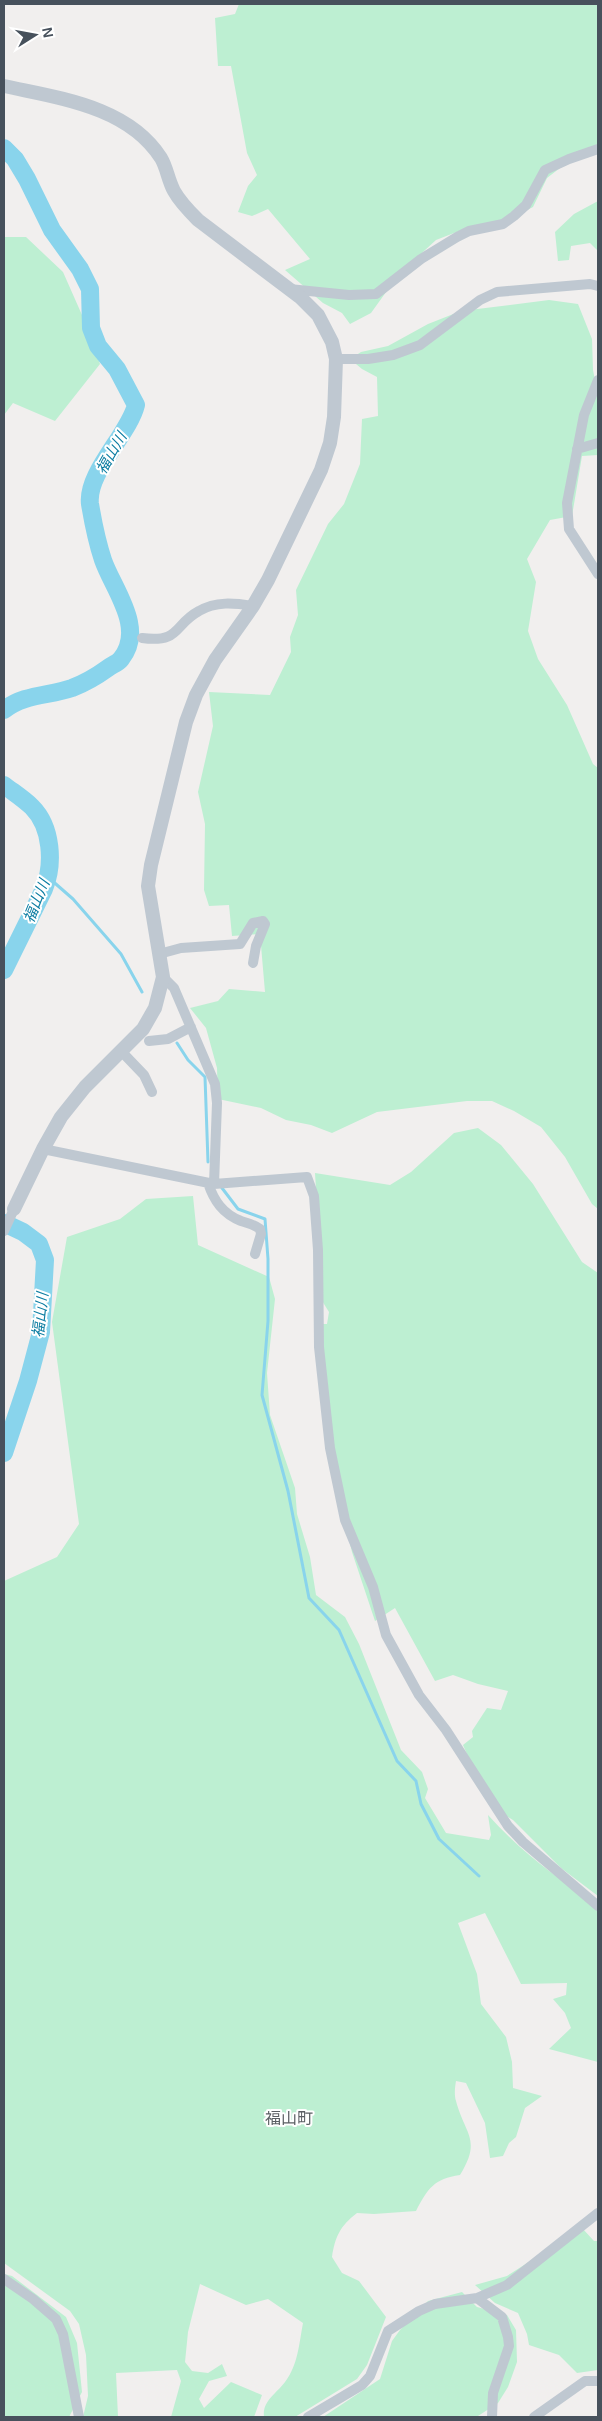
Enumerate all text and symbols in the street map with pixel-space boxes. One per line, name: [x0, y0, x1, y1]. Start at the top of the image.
north arrow: [10, 10, 60, 60]
text: N: [39, 26, 57, 39]
water label: 福山川: [92, 428, 131, 477]
water label: 福山川: [20, 875, 53, 925]
water label: 福山川: [29, 1290, 51, 1338]
district label: 福山町: [265, 2110, 313, 2127]

